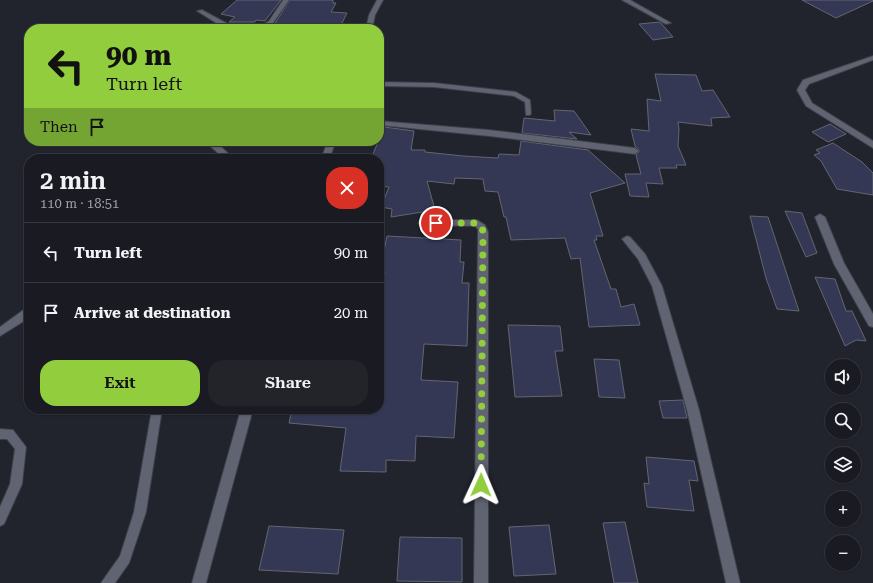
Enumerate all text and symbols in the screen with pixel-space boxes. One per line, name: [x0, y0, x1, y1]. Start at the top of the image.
text: 90 m: [106, 39, 171, 72]
icon: left: [40, 40, 92, 92]
text: Turn left: [106, 73, 182, 94]
icon: arrive: [86, 116, 108, 138]
text: Then: [40, 118, 78, 136]
text: 2 min: [40, 167, 106, 195]
button: close: [326, 167, 368, 209]
text: 110 m · 18:51: [40, 196, 119, 211]
pin: [419, 206, 453, 240]
icon: arrive: [425, 212, 447, 234]
icon: left: [40, 242, 62, 264]
text: Turn left: [74, 244, 142, 262]
text: 90 m: [334, 244, 368, 262]
icon: arrive: [40, 302, 62, 324]
text: Arrive at destination: [74, 304, 230, 322]
text: 20 m: [334, 304, 368, 322]
map controls: [825, 359, 861, 571]
button: sound: [825, 359, 861, 395]
button: Exit: [40, 360, 200, 406]
button: Share: [208, 360, 368, 406]
button: search: [825, 403, 861, 439]
button: layers: [825, 447, 861, 483]
position arrow: [460, 464, 502, 506]
button: +: [825, 491, 861, 527]
button: −: [825, 535, 861, 571]

